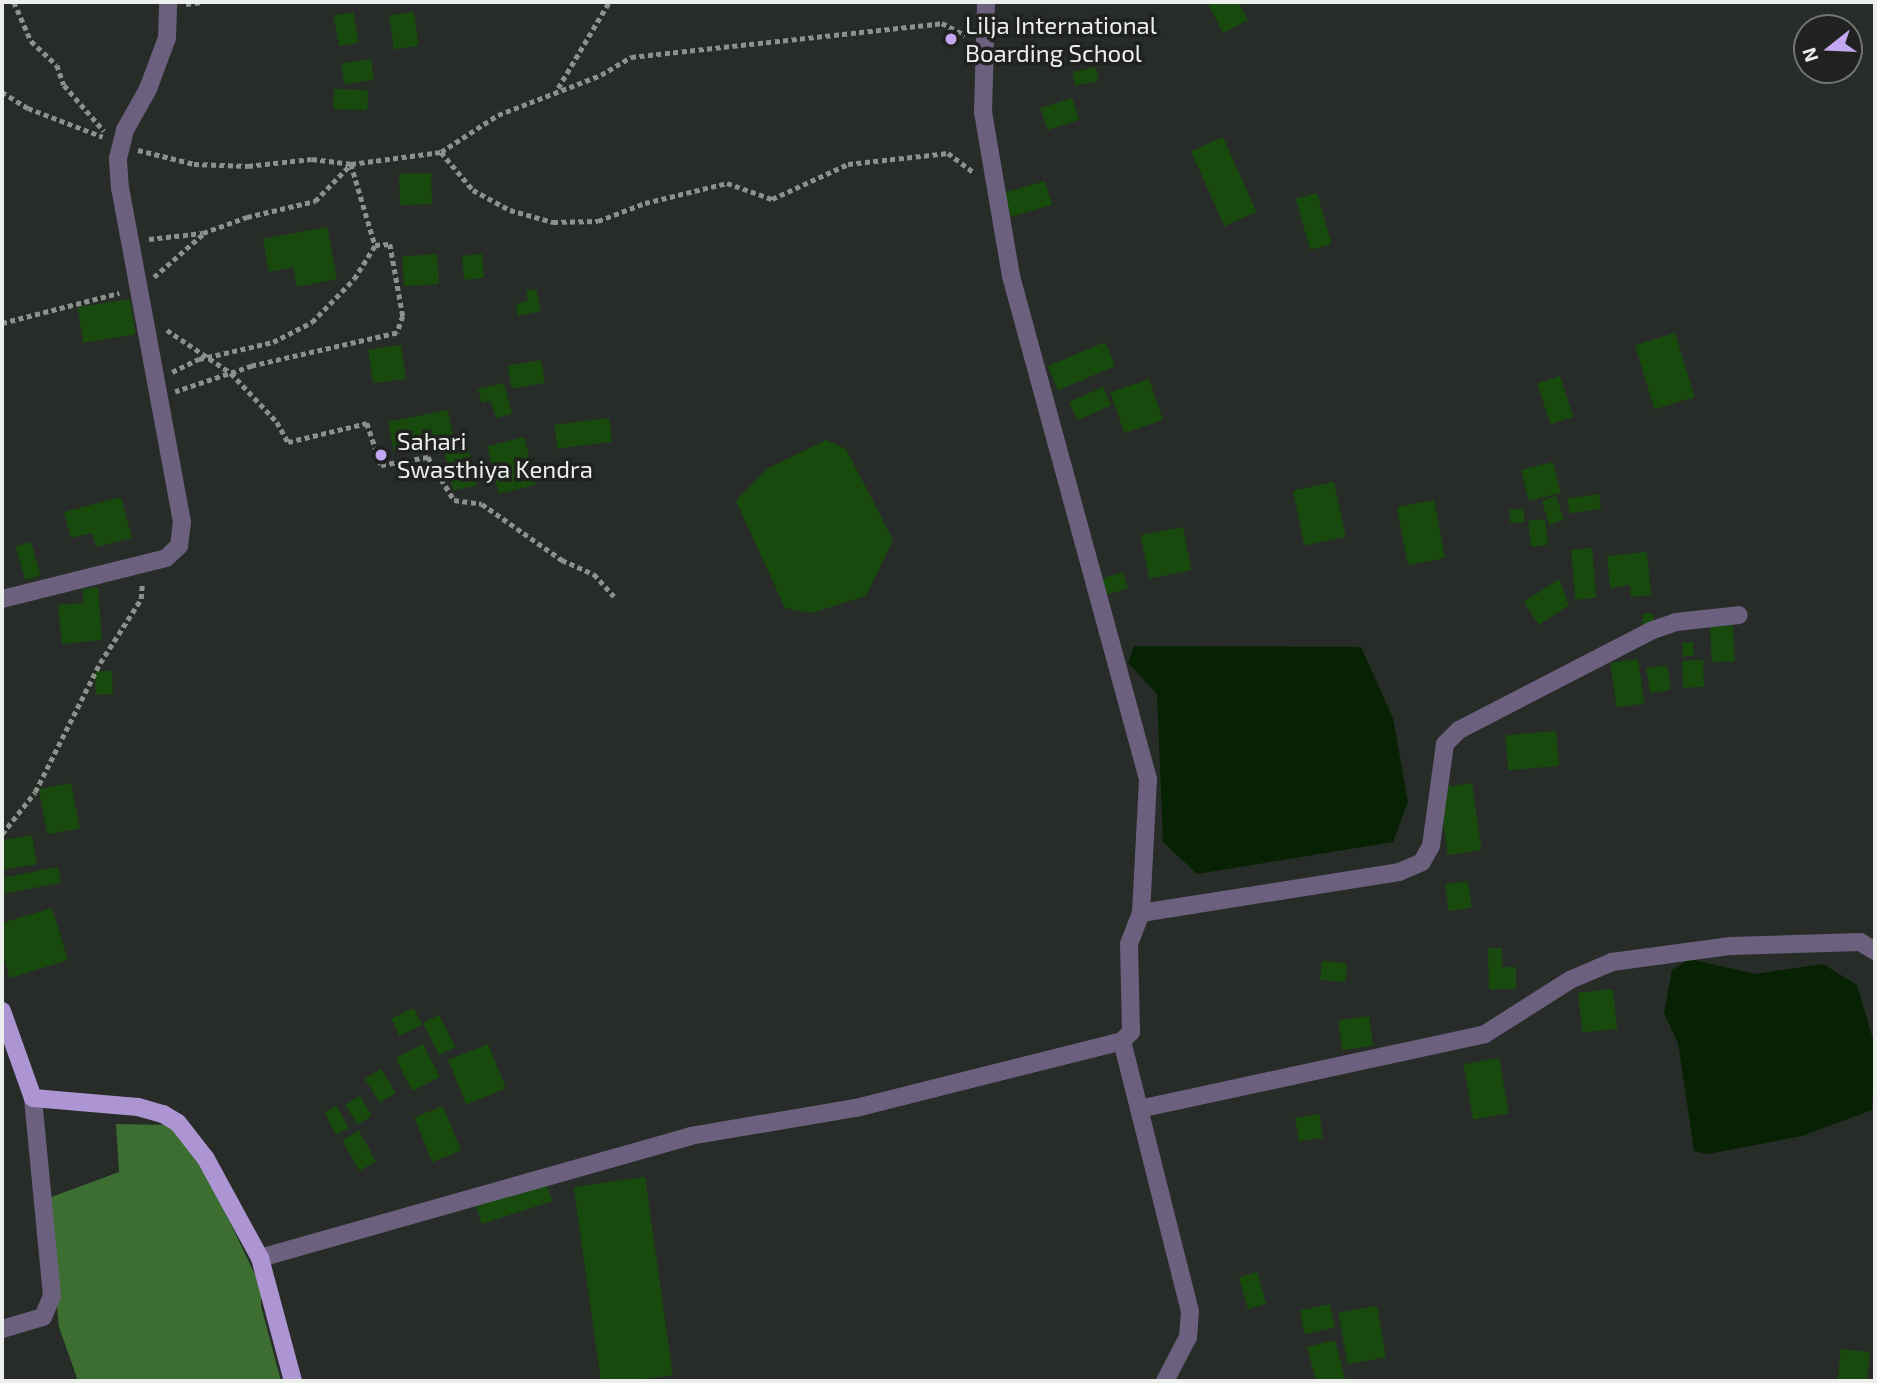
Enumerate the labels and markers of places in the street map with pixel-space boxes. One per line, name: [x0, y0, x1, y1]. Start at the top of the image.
place label: Lilja International Boarding School: [965, 11, 1157, 67]
marker: Lilja International Boarding School: [943, 31, 959, 47]
place label: Sahari Swasthiya Kendra: [397, 427, 593, 483]
marker: Sahari Swasthiya Kendra: [371, 445, 391, 465]

